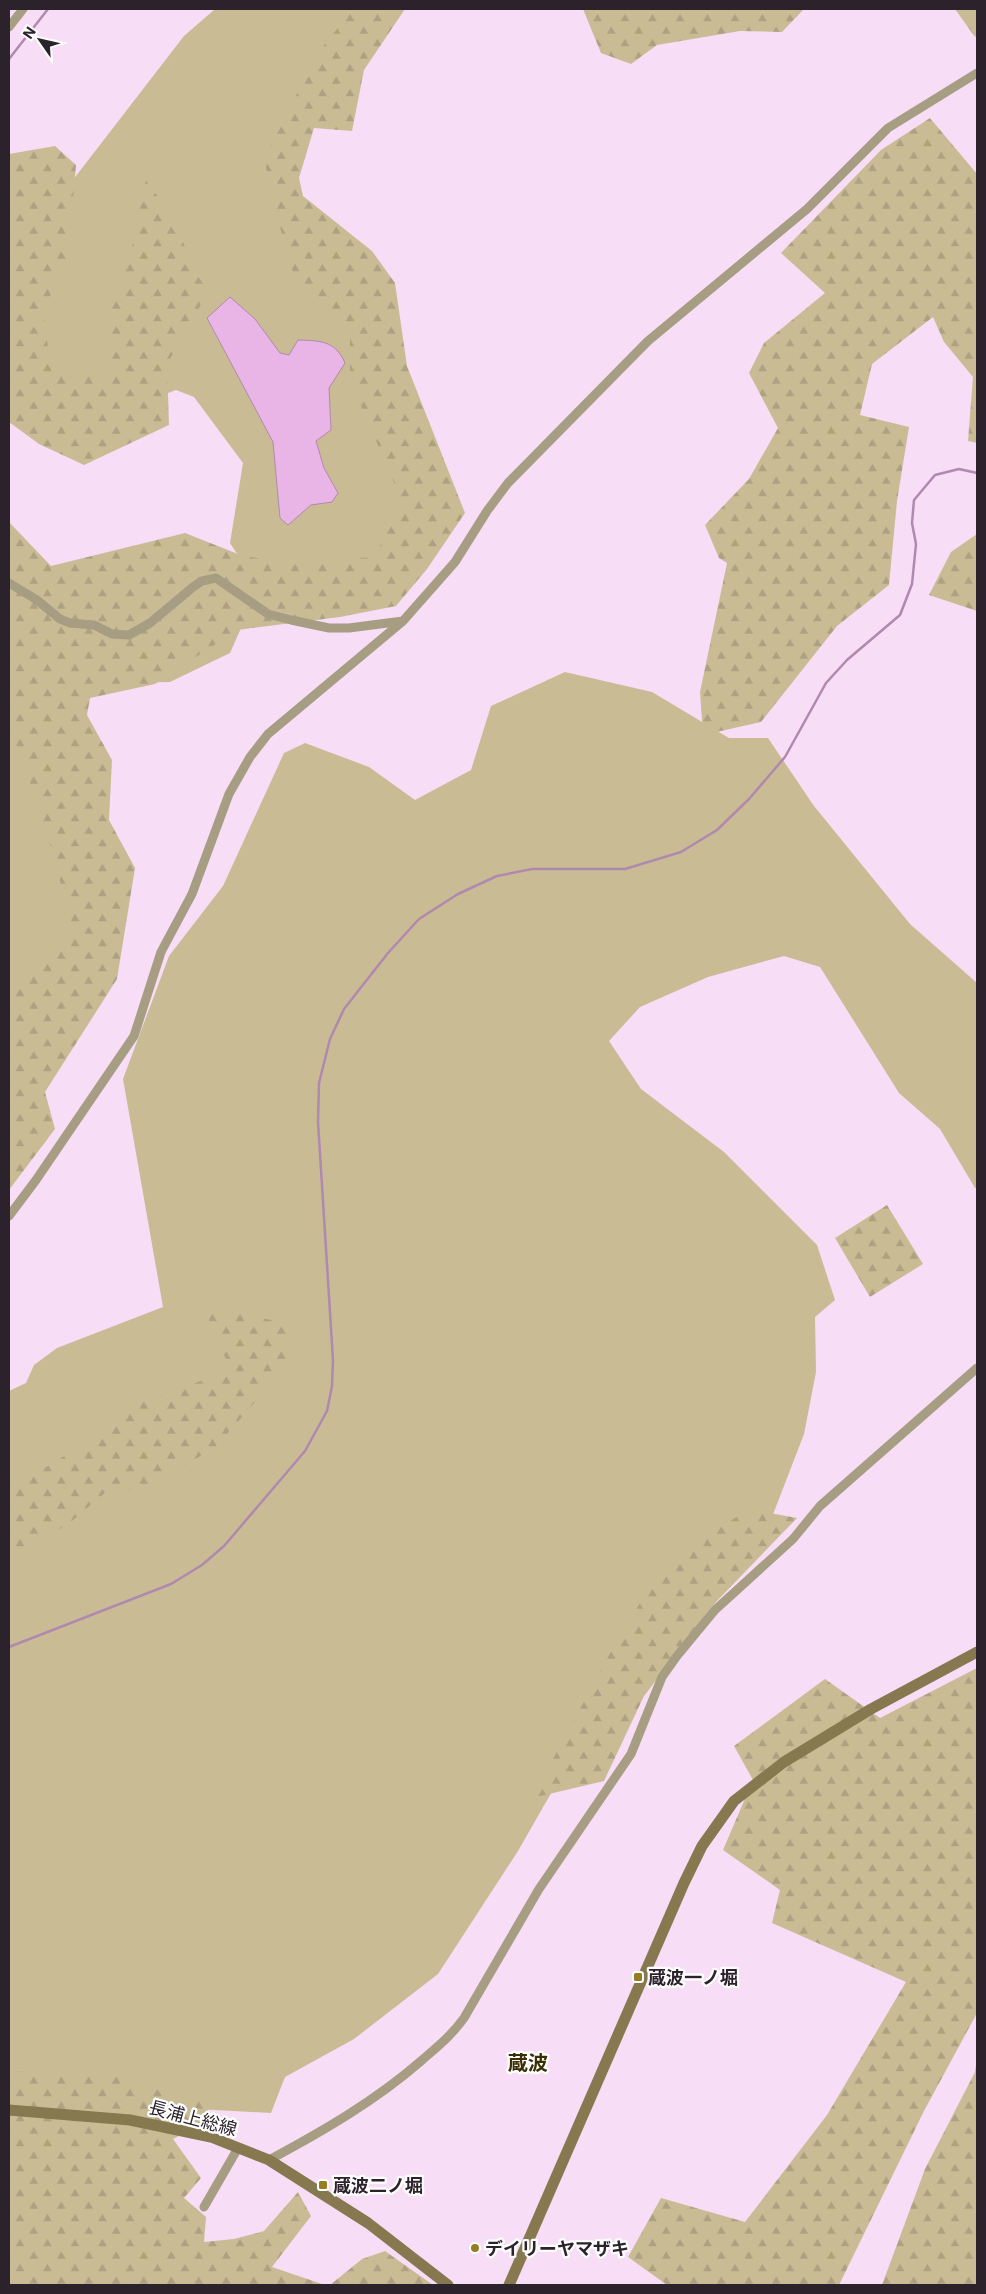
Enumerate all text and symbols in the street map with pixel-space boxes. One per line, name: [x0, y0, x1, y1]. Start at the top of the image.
north arrow: [15, 15, 65, 65]
text: N: [19, 23, 39, 42]
place label: 蔵波一ノ堀: [648, 1967, 738, 1988]
marker: 蔵波一ノ堀: [632, 1971, 644, 1983]
district label: 蔵波: [508, 2051, 548, 2075]
street label: 長浦上総線: [147, 2096, 239, 2140]
place label: 蔵波二ノ堀: [333, 2175, 423, 2196]
marker: 蔵波二ノ堀: [317, 2179, 329, 2191]
place label: デイリーヤマザキ: [485, 2238, 629, 2259]
marker: デイリーヤマザキ: [469, 2242, 481, 2254]

